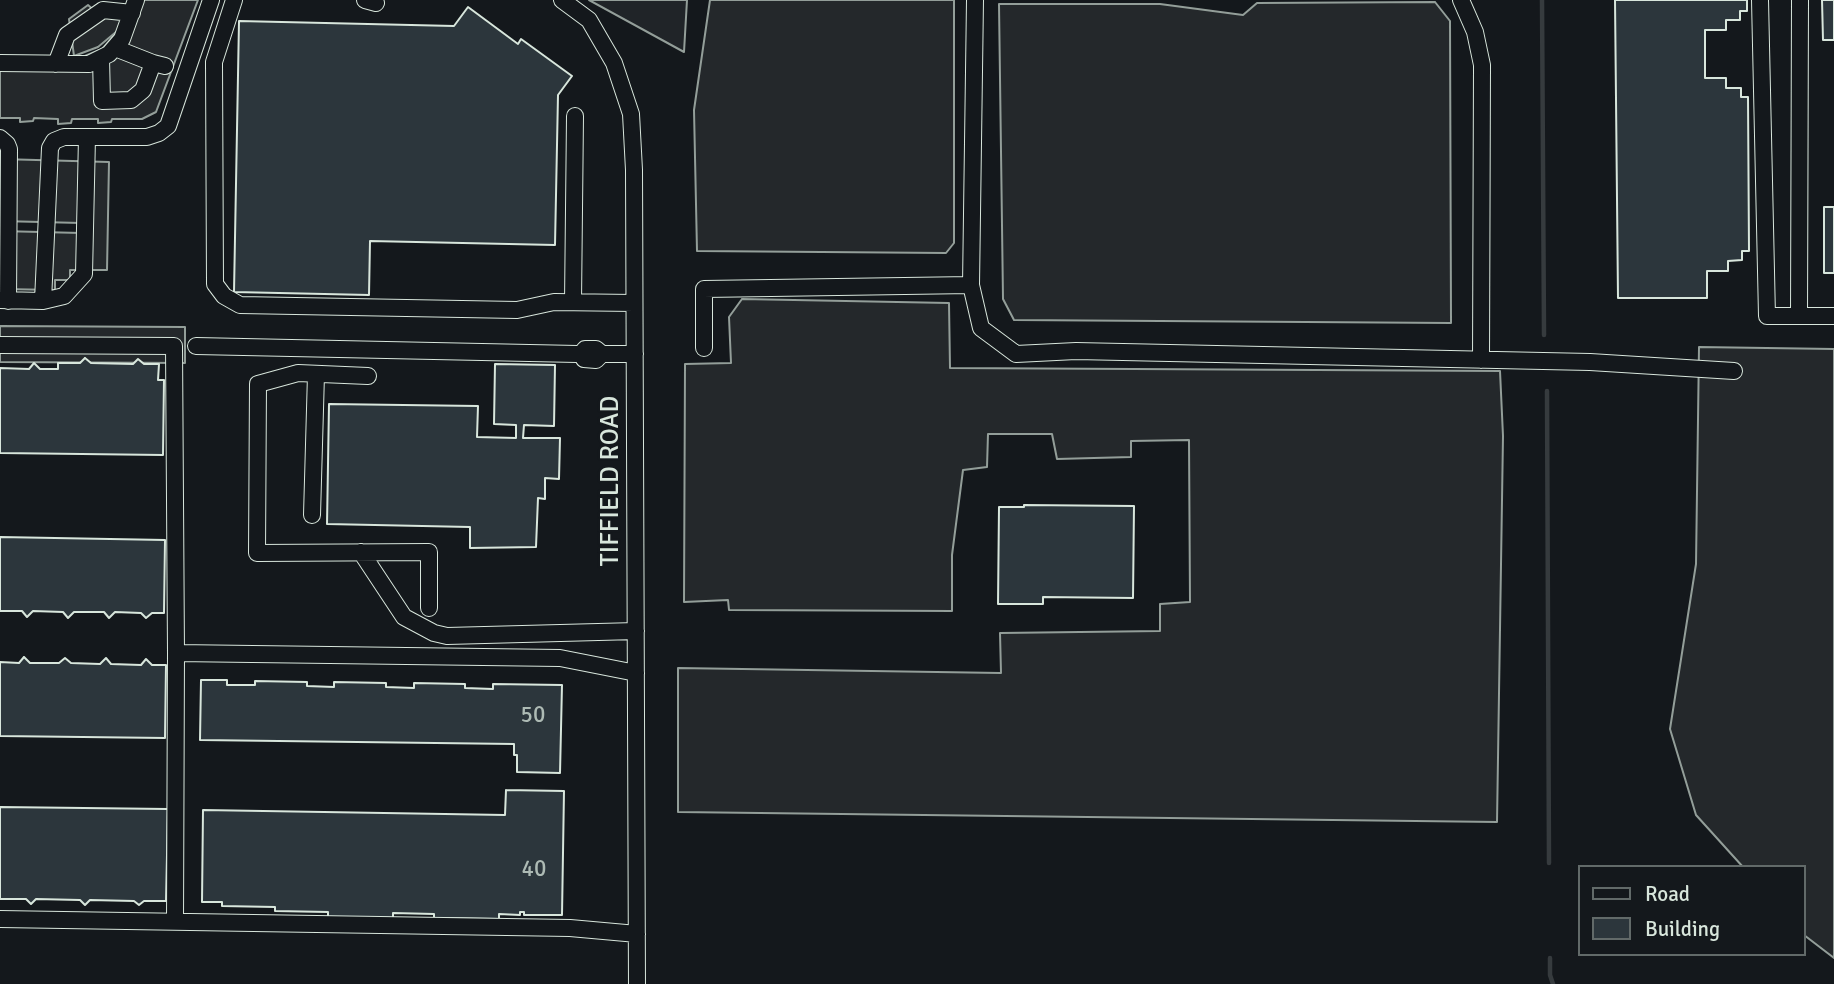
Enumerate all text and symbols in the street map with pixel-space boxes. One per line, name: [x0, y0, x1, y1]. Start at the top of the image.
street label: TIFFIELD ROAD: [595, 396, 627, 566]
house number: 50: [521, 702, 545, 730]
house number: 40: [522, 856, 546, 884]
legend: [1578, 865, 1806, 956]
text: Road: [1645, 881, 1690, 907]
text: Building: [1645, 916, 1720, 942]

